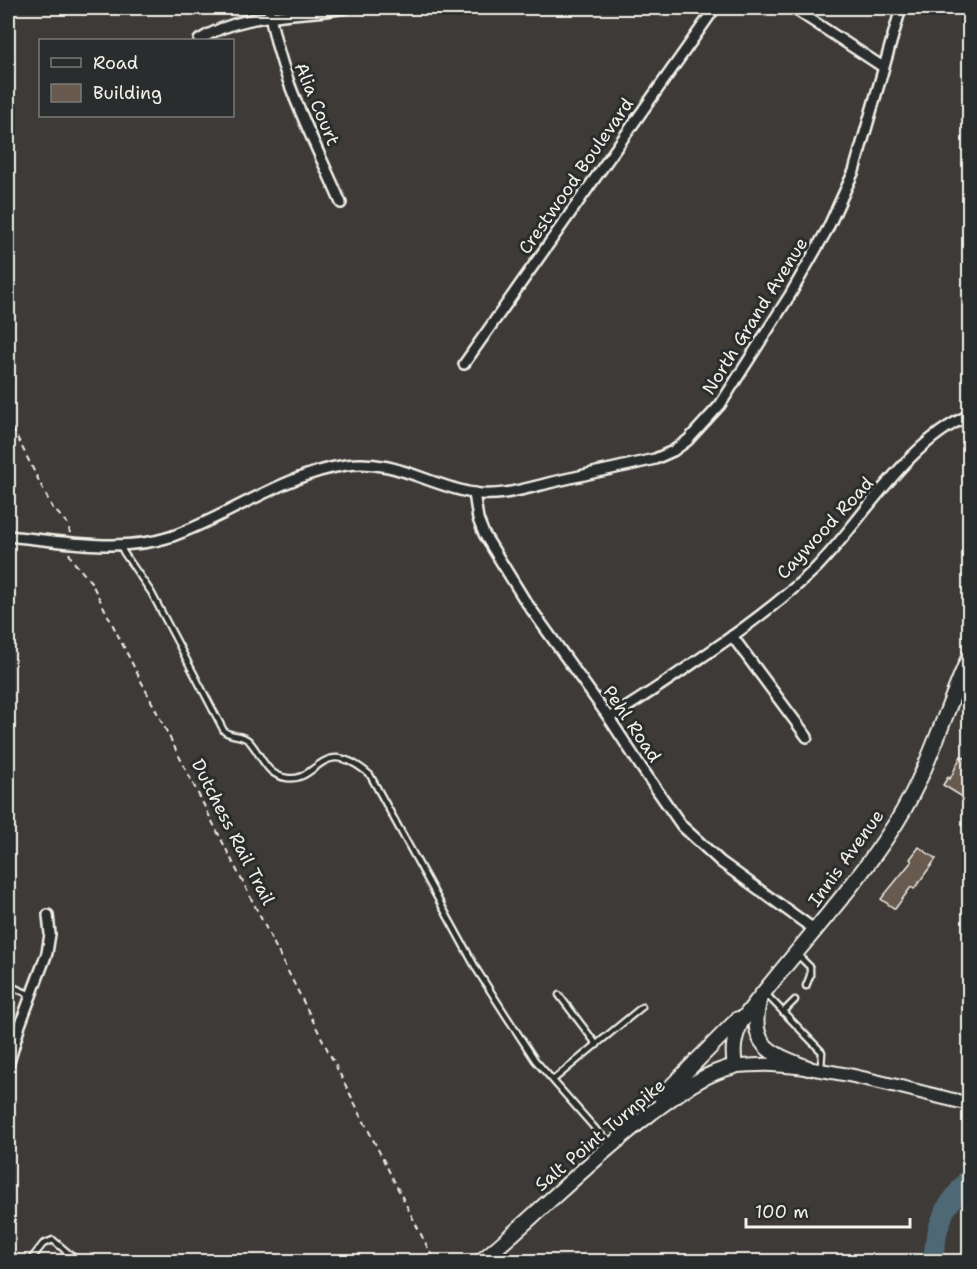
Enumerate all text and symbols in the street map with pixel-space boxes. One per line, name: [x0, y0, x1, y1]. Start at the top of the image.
legend: [39, 39, 234, 117]
text: Road: [93, 51, 138, 75]
street label: Alia Court: [289, 59, 345, 149]
text: Building: [93, 81, 162, 105]
street label: Crestwood Boulevard: [513, 93, 639, 259]
street label: North Grand Avenue: [697, 233, 813, 399]
street label: Caywood Road: [771, 472, 879, 584]
street label: Pehl Road: [598, 681, 666, 767]
street label: Dutchess Rail Trail: [186, 755, 280, 910]
street label: Innis Avenue: [803, 805, 889, 911]
street label: Salt Point Turnpike: [530, 1073, 670, 1197]
scale bar: [746, 1191, 910, 1229]
text: 100 m: [755, 1200, 809, 1224]

